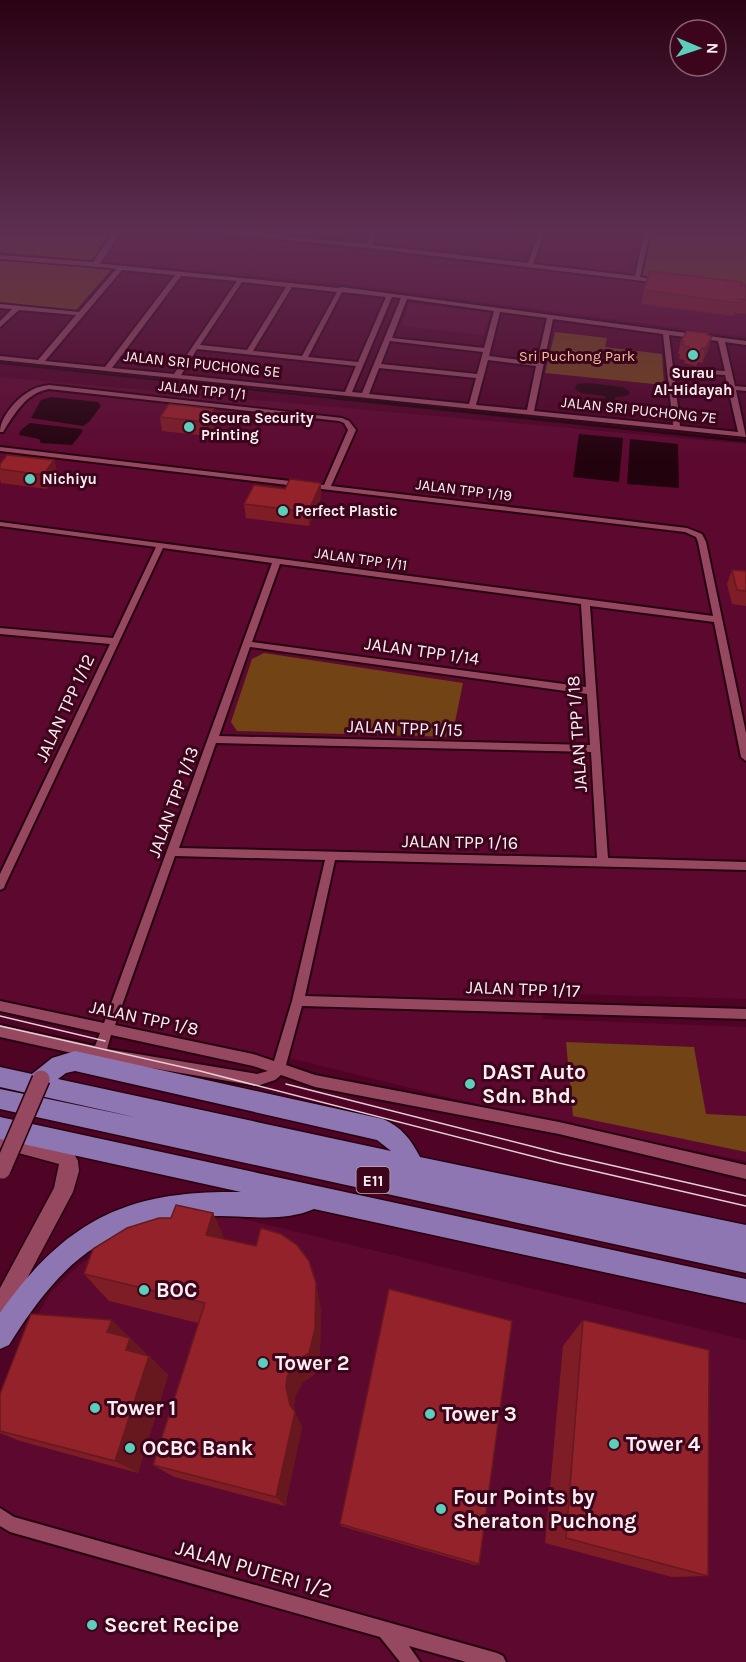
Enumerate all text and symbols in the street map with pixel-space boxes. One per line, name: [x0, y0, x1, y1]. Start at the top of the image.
north arrow: [668, 18, 728, 78]
text: N: [703, 42, 722, 55]
street label: JALAN SRI PUCHONG 5E: [123, 347, 281, 381]
park label: Sri Puchong Park: [519, 347, 635, 365]
marker: Surau Al-Hidayah: [686, 348, 700, 362]
place label: Surau Al-Hidayah: [654, 364, 732, 399]
street label: JALAN TPP 1/1: [157, 376, 247, 404]
street label: JALAN SRI PUCHONG 7E: [560, 393, 718, 427]
place label: Secura Security Printing: [201, 409, 314, 444]
marker: Secura Security Printing: [182, 420, 196, 434]
place label: Nichiyu: [42, 470, 97, 488]
marker: Nichiyu: [23, 472, 37, 486]
street label: JALAN TPP 1/19: [415, 475, 513, 505]
place label: Perfect Plastic: [295, 502, 397, 520]
marker: Perfect Plastic: [276, 504, 290, 518]
street label: JALAN TPP 1/11: [314, 544, 408, 574]
street label: JALAN TPP 1/14: [363, 632, 481, 670]
street label: JALAN TPP 1/12: [30, 651, 100, 765]
street label: JALAN TPP 1/18: [562, 675, 592, 793]
street label: JALAN TPP 1/15: [347, 715, 463, 741]
street label: JALAN TPP 1/13: [143, 744, 203, 860]
street label: JALAN TPP 1/16: [402, 830, 518, 854]
street label: JALAN TPP 1/17: [466, 976, 581, 1002]
street label: JALAN TPP 1/8: [87, 996, 201, 1040]
place label: DAST Auto Sdn. Bhd.: [482, 1060, 586, 1108]
marker: DAST Auto Sdn. Bhd.: [463, 1077, 477, 1091]
road number: E11: [356, 1167, 389, 1193]
place label: BOC: [156, 1278, 197, 1302]
marker: BOC: [137, 1283, 151, 1297]
place label: Tower 2: [275, 1351, 349, 1375]
marker: Tower 2: [256, 1356, 270, 1370]
place label: Tower 1: [107, 1396, 176, 1420]
marker: Tower 1: [88, 1401, 102, 1415]
place label: Tower 3: [442, 1402, 517, 1426]
marker: Tower 3: [423, 1407, 437, 1421]
place label: Tower 4: [626, 1432, 701, 1456]
place label: OCBC Bank: [142, 1436, 254, 1460]
marker: Tower 4: [607, 1437, 621, 1451]
marker: OCBC Bank: [123, 1441, 137, 1455]
place label: Four Points by Sheraton Puchong: [453, 1485, 636, 1533]
marker: Four Points by Sheraton Puchong: [434, 1502, 448, 1516]
street label: JALAN PUTERI 1/2: [173, 1535, 335, 1603]
place label: Secret Recipe: [104, 1613, 239, 1637]
marker: Secret Recipe: [85, 1618, 99, 1632]

